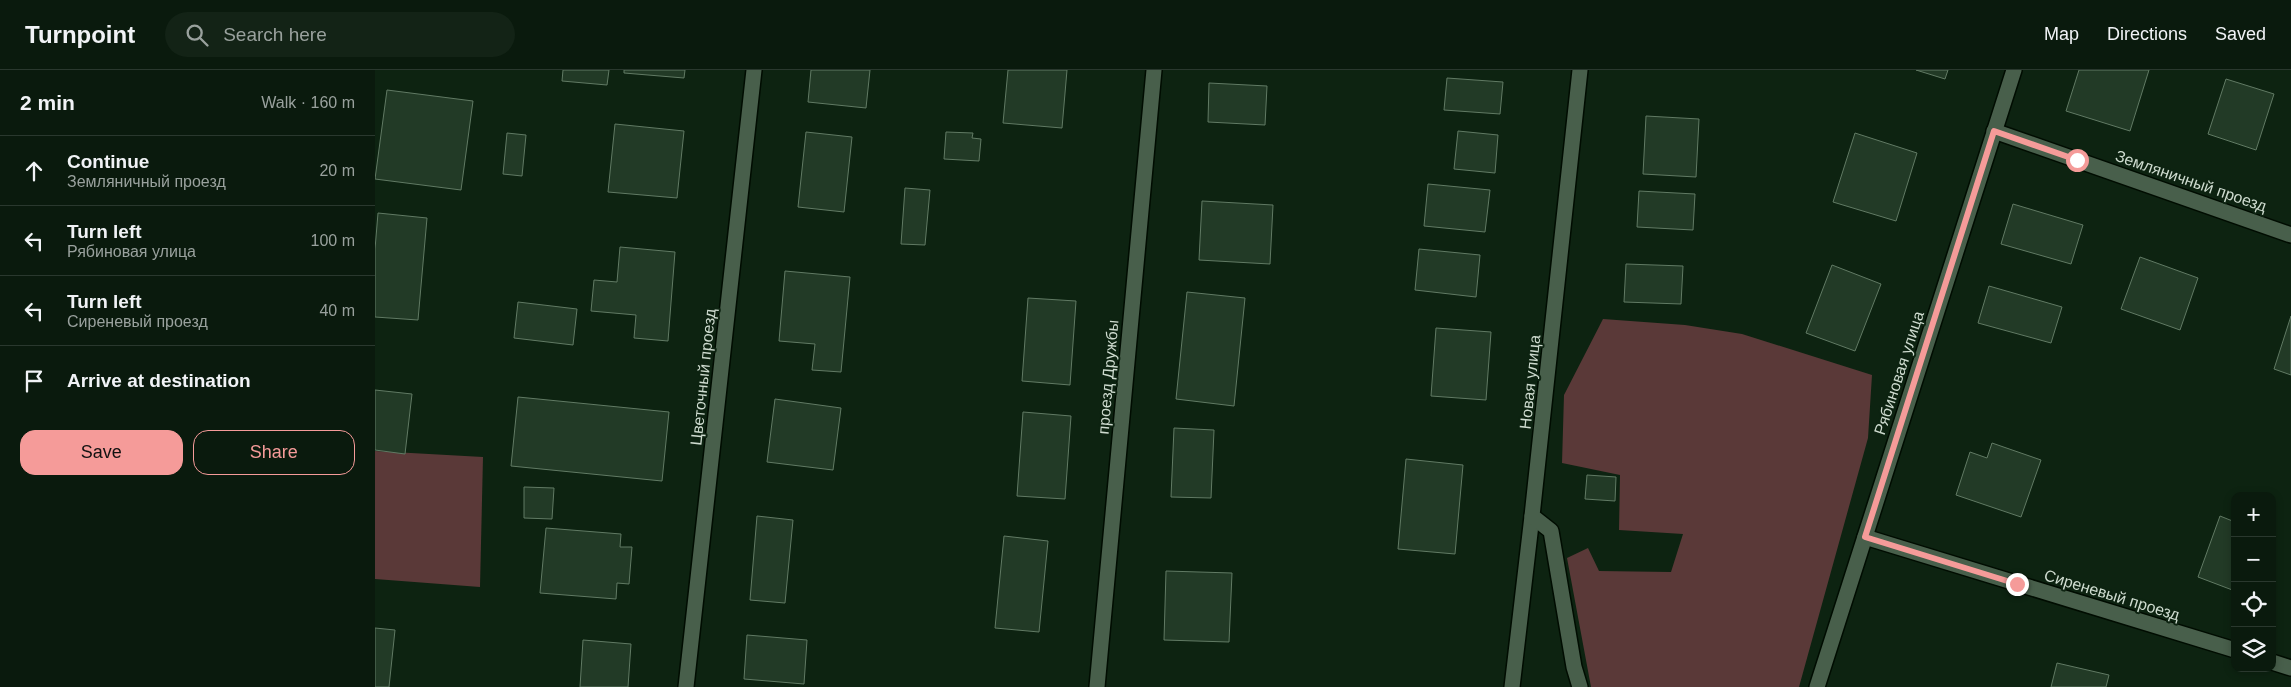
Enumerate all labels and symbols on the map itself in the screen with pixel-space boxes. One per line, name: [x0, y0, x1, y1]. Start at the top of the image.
street label: Земляничный проезд: [2113, 147, 2269, 215]
route start: [2066, 149, 2089, 172]
street label: Цветочный проезд: [687, 307, 719, 446]
street label: Рябиновая улица: [1871, 309, 1927, 437]
street label: проезд Дружбы: [1095, 319, 1121, 435]
street label: Новая улица: [1517, 334, 1543, 430]
street label: Сиреневый проезд: [2042, 566, 2182, 624]
route end: [2006, 573, 2029, 596]

